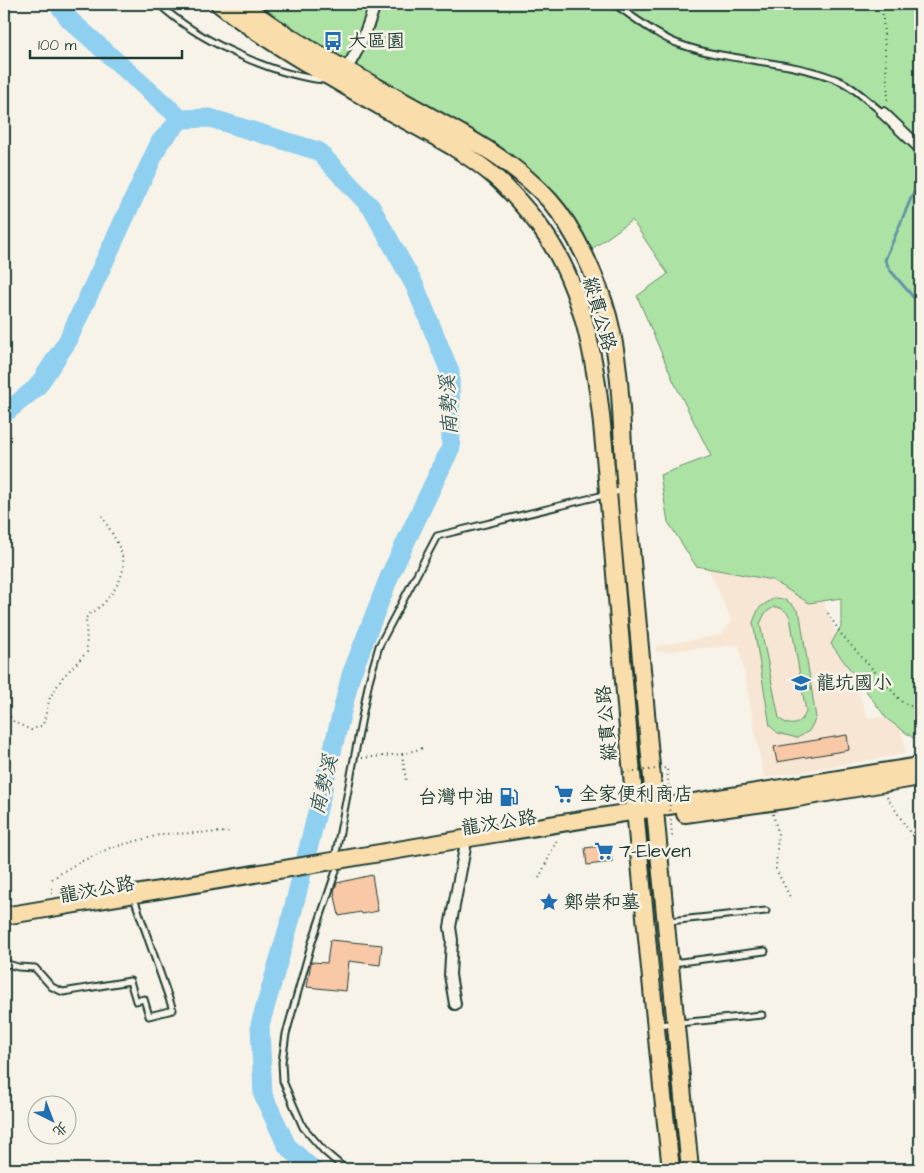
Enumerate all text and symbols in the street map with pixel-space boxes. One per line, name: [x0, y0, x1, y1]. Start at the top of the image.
scale bar: [30, 28, 182, 60]
place label: 大區園: [348, 28, 405, 55]
bus stop icon: 大區園: [322, 30, 344, 52]
text: 100 m: [38, 35, 77, 56]
street label: 縱貫公路: [576, 274, 622, 354]
water label: 南勢溪: [433, 373, 465, 436]
place label: 龍坑國小: [816, 670, 892, 697]
school or university icon: 龍坑國小: [790, 672, 812, 694]
street label: 縱貫公路: [590, 684, 624, 762]
water label: 南勢溪: [303, 752, 345, 817]
place label: 全家便利商店: [579, 781, 693, 808]
supermarket icon: 全家便利商店: [553, 783, 575, 805]
place label: 台灣中油: [418, 784, 494, 811]
fuel station icon: 台灣中油: [498, 786, 520, 808]
street label: 龍汶公路: [459, 804, 539, 842]
place label: 7-Eleven: [619, 838, 691, 865]
supermarket icon: 7-Eleven: [593, 840, 615, 862]
street label: 龍汶公路: [57, 870, 137, 910]
place label: 鄭崇和墓: [564, 889, 640, 916]
place icon: 鄭崇和墓: [538, 891, 560, 913]
north arrow: [28, 1096, 78, 1146]
text: 北: [48, 1117, 72, 1141]

